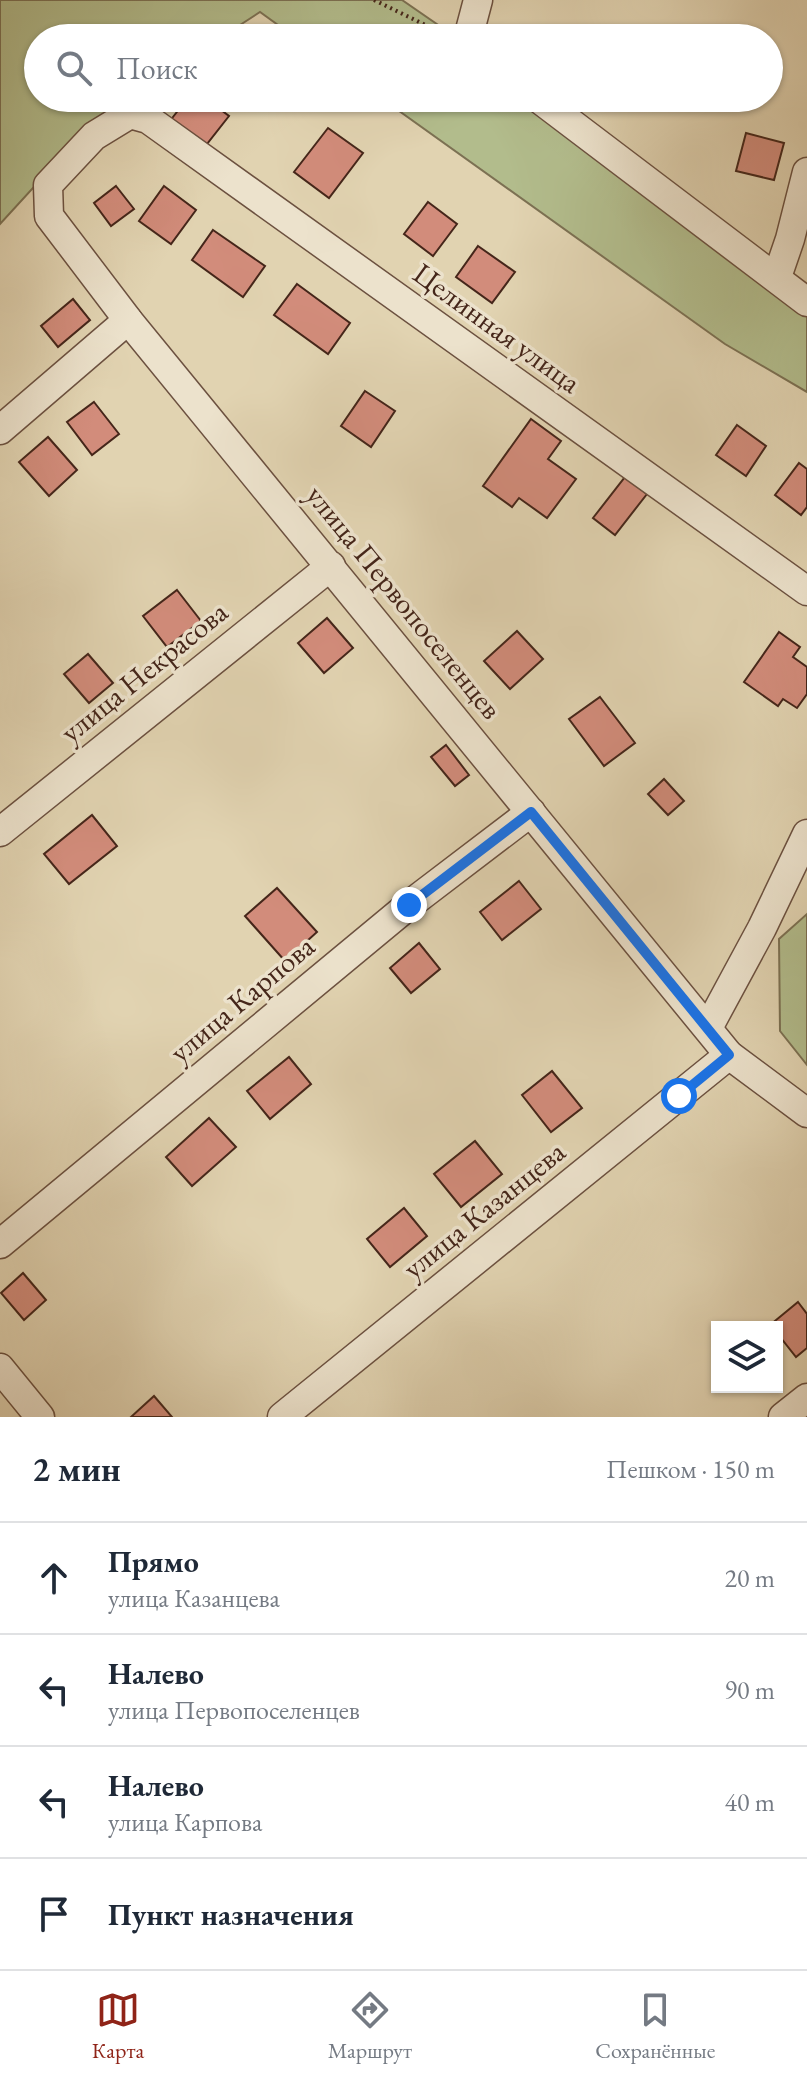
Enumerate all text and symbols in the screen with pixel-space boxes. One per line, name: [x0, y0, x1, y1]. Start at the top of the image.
search box: [24, 24, 783, 112]
icon: search: [52, 46, 96, 90]
text: Поиск: [116, 49, 198, 88]
street label: Целинная улица: [406, 254, 589, 402]
street label: улица Первопоселенцев: [298, 476, 511, 727]
street label: улица Некрасова: [52, 592, 235, 751]
route end: [391, 887, 427, 923]
street label: улица Карпова: [161, 926, 322, 1071]
route start: [661, 1078, 697, 1114]
street label: улица Казанцева: [394, 1132, 573, 1287]
map controls: [711, 1321, 783, 1393]
button: layers: [711, 1321, 783, 1393]
text: 2 мин: [32, 1447, 121, 1491]
text: Пешком · 150 m: [606, 1452, 775, 1486]
text: Прямо: [108, 1542, 199, 1581]
icon: ahead: [32, 1556, 76, 1600]
text: 20 m: [725, 1561, 775, 1595]
text: улица Казанцева: [108, 1581, 280, 1615]
text: Налево: [108, 1654, 204, 1693]
icon: left: [32, 1668, 76, 1712]
text: 90 m: [725, 1673, 775, 1707]
text: улица Первопоселенцев: [108, 1693, 360, 1727]
text: Налево: [108, 1766, 204, 1805]
icon: left: [32, 1780, 76, 1824]
text: 40 m: [725, 1785, 775, 1819]
text: улица Карпова: [108, 1805, 262, 1839]
icon: arrive: [32, 1892, 76, 1936]
text: Пункт назначения: [108, 1895, 354, 1934]
tab: Карта: [92, 1988, 144, 2065]
tab: Маршрут: [328, 1988, 412, 2065]
tab: Сохранённые: [595, 1988, 715, 2065]

